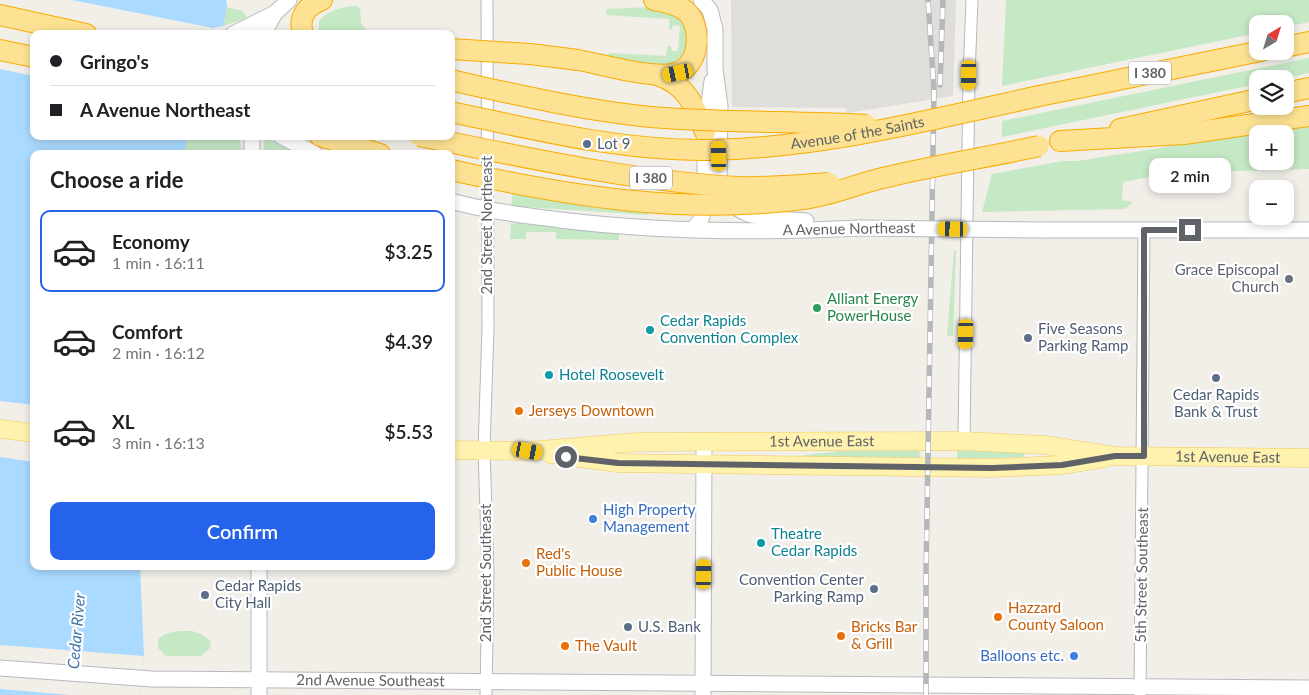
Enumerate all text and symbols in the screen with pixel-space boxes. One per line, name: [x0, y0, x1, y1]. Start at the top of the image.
north arrow: [1249, 15, 1294, 60]
map controls: [1249, 15, 1294, 225]
text: Gringo's: [80, 50, 149, 73]
car: [961, 60, 976, 90]
road number: I 380: [1129, 62, 1171, 84]
car: [661, 63, 694, 83]
button: layers: [1249, 70, 1294, 115]
text: A Avenue Northeast: [80, 98, 250, 121]
street label: Avenue of the Saints: [789, 112, 926, 152]
button: +: [1249, 125, 1294, 170]
place label: Lot 9: [597, 134, 630, 152]
marker: Lot 9: [581, 138, 593, 150]
car: [711, 141, 726, 171]
street label: 2nd Street Northeast: [477, 155, 495, 294]
callout: 2 min: [1149, 158, 1231, 192]
text: Choose a ride: [50, 166, 184, 193]
text: 2 min: [1170, 166, 1210, 185]
road number: I 380: [630, 167, 672, 190]
button: −: [1249, 180, 1294, 225]
street label: A Avenue Northeast: [782, 218, 916, 238]
route end: [1179, 219, 1201, 241]
car: [937, 221, 968, 237]
icon: car: [52, 229, 97, 274]
text: Economy: [112, 230, 190, 253]
text: $3.25: [384, 240, 433, 263]
text: 1 min · 16:11: [112, 253, 205, 272]
place label: Grace Episcopal Church: [1175, 260, 1279, 295]
marker: Grace Episcopal Church: [1283, 273, 1295, 285]
place label: Alliant Energy PowerHouse: [827, 289, 919, 324]
marker: Alliant Energy PowerHouse: [811, 302, 823, 314]
place label: Cedar Rapids Convention Complex: [660, 311, 799, 346]
icon: car: [52, 319, 97, 364]
car: [958, 319, 973, 349]
place label: Five Seasons Parking Ramp: [1038, 319, 1128, 354]
text: Comfort: [112, 320, 183, 343]
marker: Cedar Rapids Convention Complex: [644, 324, 656, 336]
text: $4.39: [384, 330, 433, 353]
marker: Five Seasons Parking Ramp: [1022, 332, 1034, 344]
text: 2 min · 16:12: [112, 343, 205, 362]
place label: Hotel Roosevelt: [559, 365, 664, 383]
marker: Hotel Roosevelt: [543, 369, 555, 381]
marker: Cedar Rapids Bank & Trust: [1210, 372, 1222, 384]
place label: Cedar Rapids Bank & Trust: [1173, 385, 1259, 420]
place label: Jerseys Downtown: [529, 401, 654, 419]
marker: Jerseys Downtown: [513, 405, 525, 417]
icon: car: [52, 409, 97, 454]
text: XL: [112, 410, 135, 433]
text: $5.53: [384, 420, 433, 443]
street label: 1st Avenue East: [769, 431, 875, 450]
text: 3 min · 16:13: [112, 433, 205, 452]
car: [511, 441, 544, 461]
route start: [555, 446, 577, 468]
street label: 1st Avenue East: [1175, 447, 1281, 466]
place label: High Property Management: [603, 500, 696, 535]
button: Confirm: [50, 502, 435, 560]
street label: 2nd Street Southeast: [476, 503, 494, 642]
street label: 5th Street Southeast: [1131, 506, 1151, 643]
marker: High Property Management: [587, 513, 599, 525]
place label: Theatre Cedar Rapids: [771, 524, 857, 559]
marker: Theatre Cedar Rapids: [755, 537, 767, 549]
place label: Red's Public House: [536, 544, 622, 579]
marker: Red's Public House: [520, 557, 532, 569]
car: [696, 559, 711, 589]
place label: Convention Center Parking Ramp: [739, 570, 865, 605]
place label: Cedar Rapids City Hall: [215, 576, 301, 611]
marker: Convention Center Parking Ramp: [868, 583, 880, 595]
marker: Cedar Rapids City Hall: [199, 589, 211, 601]
water label: Cedar River: [63, 592, 88, 670]
place label: Hazzard County Saloon: [1008, 598, 1104, 633]
marker: Hazzard County Saloon: [992, 611, 1004, 623]
place label: U.S. Bank: [638, 617, 701, 635]
place label: Bricks Bar & Grill: [851, 617, 918, 652]
marker: U.S. Bank: [622, 621, 634, 633]
marker: Bricks Bar & Grill: [835, 630, 847, 642]
place label: The Vault: [575, 636, 638, 654]
marker: The Vault: [559, 640, 571, 652]
place label: Balloons etc.: [980, 646, 1064, 664]
marker: Balloons etc.: [1068, 650, 1080, 662]
street label: 2nd Avenue Southeast: [296, 670, 445, 689]

